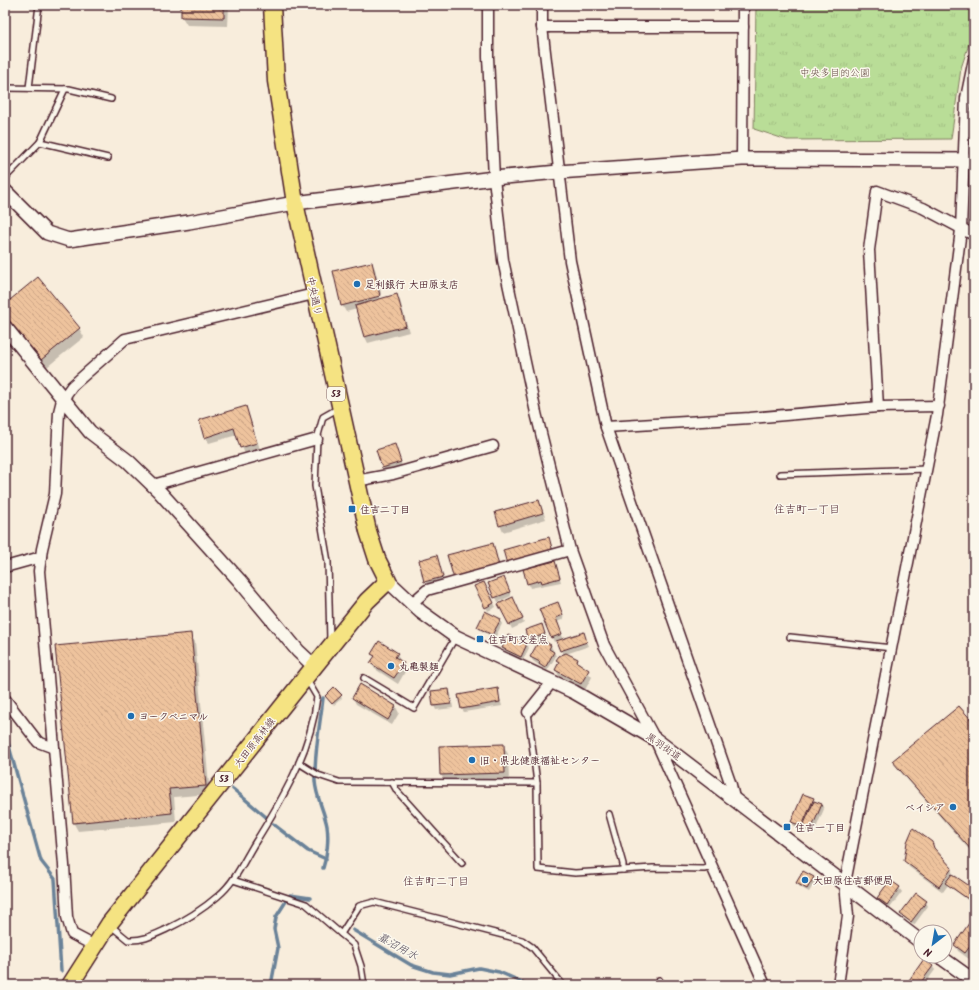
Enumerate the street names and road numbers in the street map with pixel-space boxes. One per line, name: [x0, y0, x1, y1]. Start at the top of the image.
street label: 中央通り: [302, 275, 326, 317]
road number: 53: [327, 387, 345, 401]
street label: 大田原高林線: [230, 714, 280, 771]
street label: 黒羽街道: [642, 729, 684, 765]
road number: 53: [215, 772, 233, 786]

